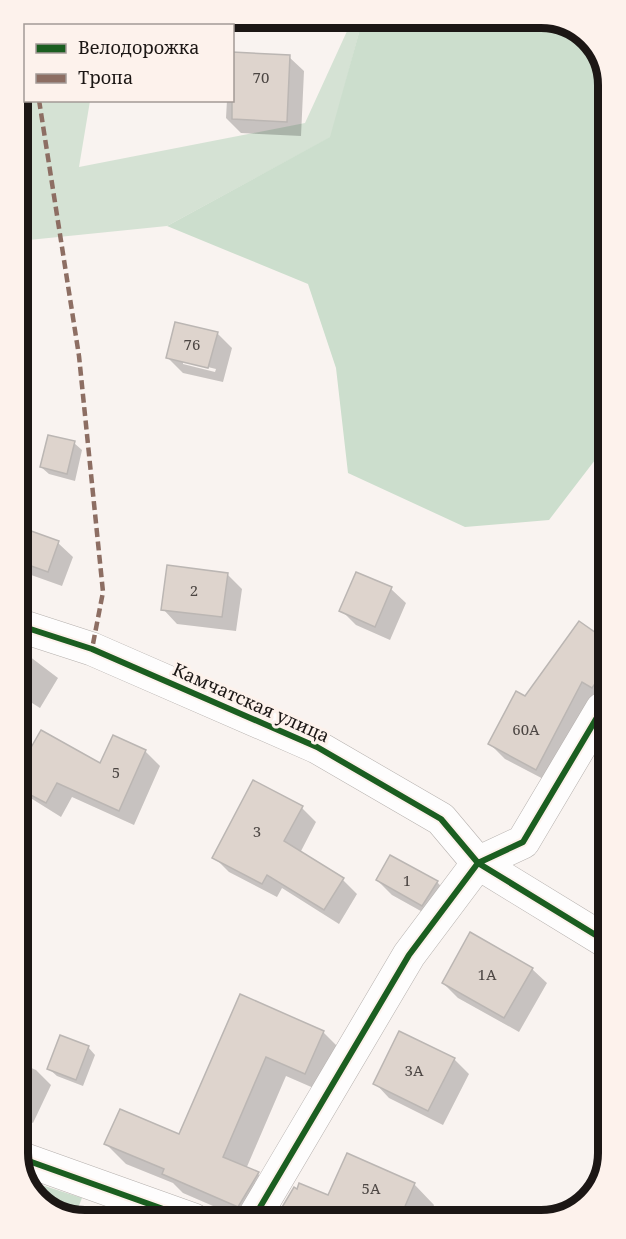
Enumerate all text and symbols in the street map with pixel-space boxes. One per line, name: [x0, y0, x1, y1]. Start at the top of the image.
legend: [24, 24, 234, 102]
text: Велодорожка: [78, 35, 200, 59]
text: Тропа: [78, 65, 133, 89]
house number: 70: [253, 67, 269, 87]
house number: 76: [184, 334, 200, 354]
house number: 2: [190, 580, 198, 600]
street label: Камчатская улица: [169, 657, 334, 747]
house number: 60А: [512, 719, 540, 739]
house number: 5: [112, 762, 120, 782]
house number: 3: [253, 821, 261, 841]
house number: 1: [403, 870, 411, 890]
house number: 1А: [478, 964, 497, 984]
house number: 3А: [405, 1060, 424, 1080]
house number: 5А: [362, 1178, 381, 1198]

